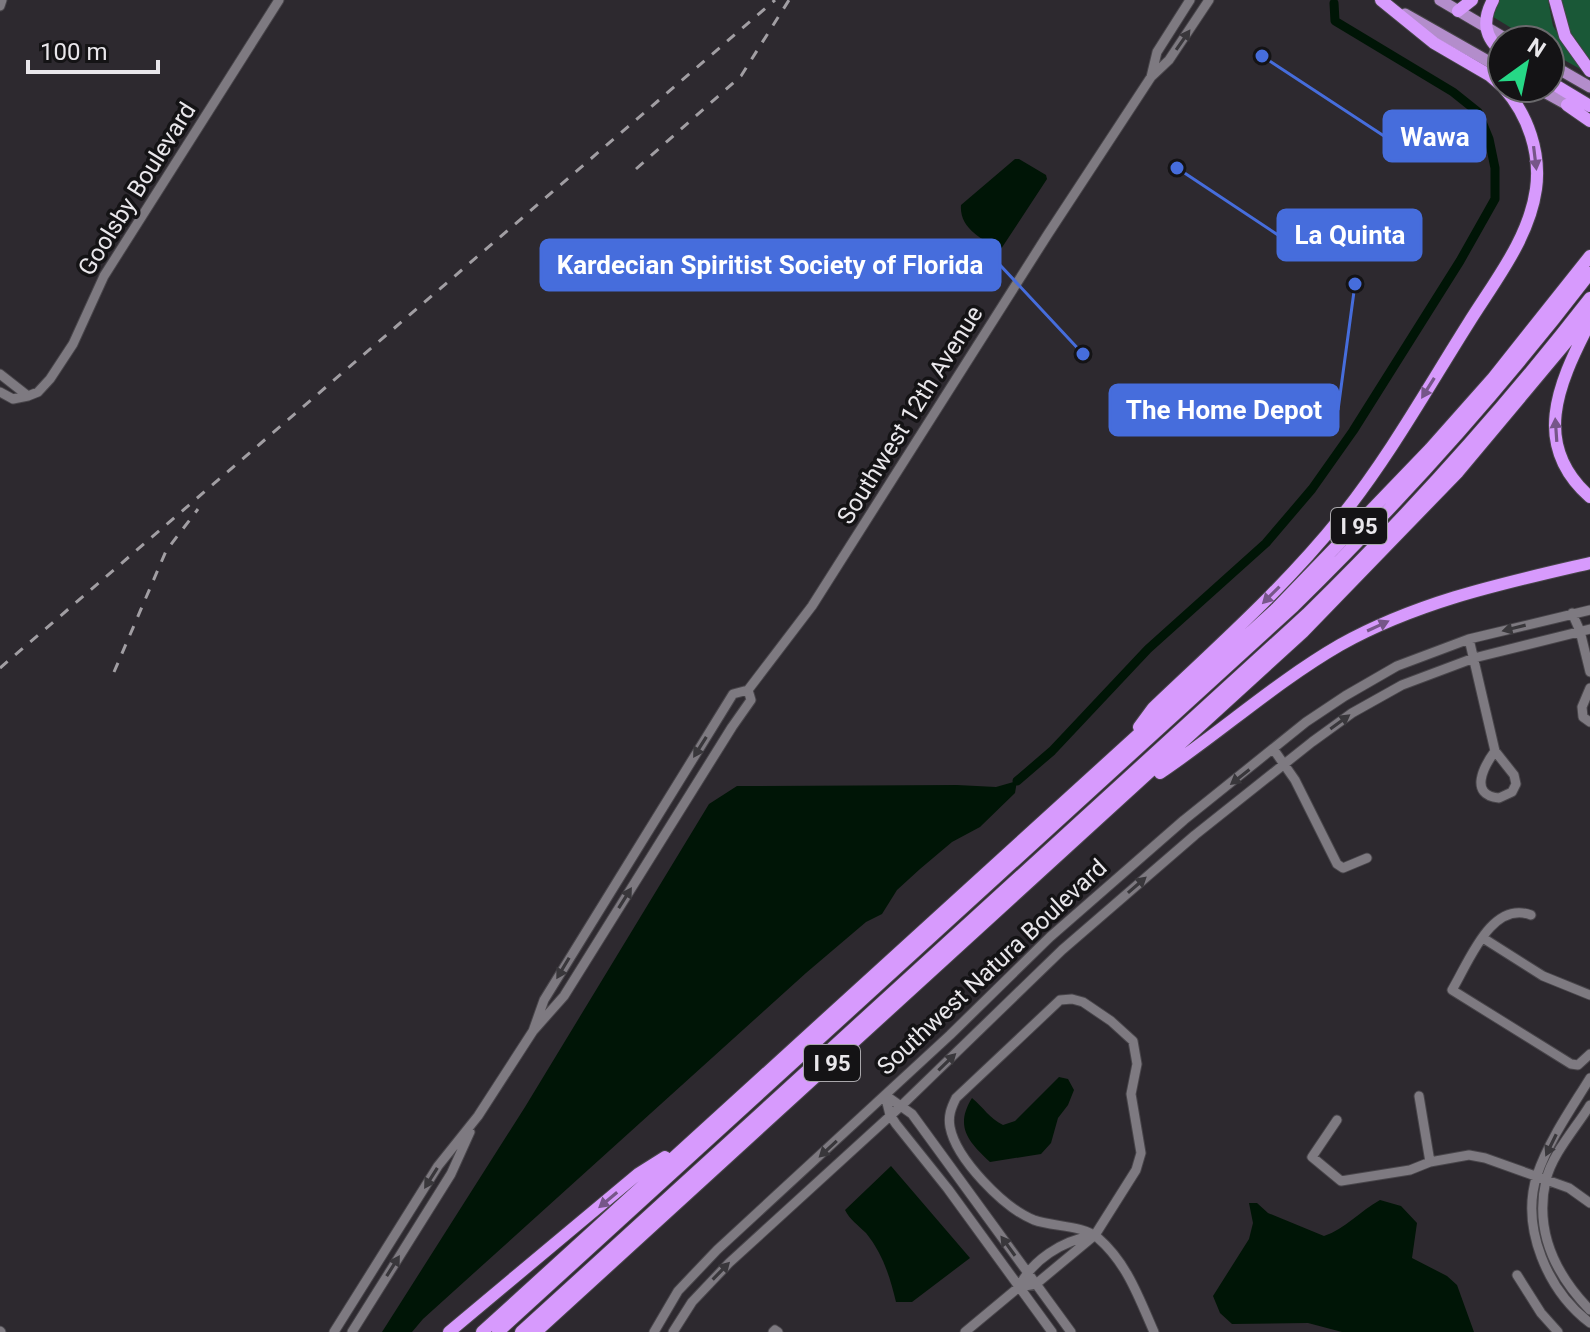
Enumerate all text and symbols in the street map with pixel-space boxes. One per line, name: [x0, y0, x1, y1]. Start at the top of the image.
scale bar: [28, 24, 158, 74]
north arrow: [1486, 24, 1566, 104]
one-way arrow: [1174, 30, 1190, 51]
text: N: [1523, 33, 1550, 62]
text: 100 m: [40, 38, 107, 66]
street label: Goolsby Boulevard: [72, 97, 202, 281]
callout: Wawa: [1384, 111, 1485, 161]
text: Wawa: [1400, 122, 1470, 152]
one-way arrow: [1529, 146, 1542, 171]
callout: La Quinta: [1278, 210, 1421, 260]
text: La Quinta: [1294, 220, 1406, 250]
callout: Kardecian Spiritist Society of Florida: [541, 240, 1000, 290]
text: Kardecian Spiritist Society of Florida: [557, 250, 983, 280]
street label: Southwest 12th Avenue: [831, 301, 989, 529]
one-way arrow: [1420, 378, 1435, 399]
callout: The Home Depot: [1110, 385, 1338, 435]
text: The Home Depot: [1126, 395, 1322, 425]
one-way arrow: [1549, 417, 1562, 442]
road number: I 95: [1331, 508, 1387, 544]
one-way arrow: [1262, 585, 1281, 604]
one-way arrow: [1366, 619, 1389, 633]
one-way arrow: [1502, 622, 1527, 634]
one-way arrow: [1329, 714, 1351, 730]
one-way arrow: [693, 736, 707, 758]
one-way arrow: [1230, 768, 1250, 784]
street label: Southwest Natura Boulevard: [872, 853, 1112, 1081]
one-way arrow: [1127, 877, 1147, 894]
one-way arrow: [617, 887, 631, 909]
one-way arrow: [556, 957, 570, 979]
road number: I 95: [804, 1045, 860, 1081]
one-way arrow: [937, 1053, 956, 1071]
one-way arrow: [1544, 1134, 1558, 1157]
one-way arrow: [819, 1139, 838, 1157]
one-way arrow: [424, 1167, 438, 1189]
one-way arrow: [598, 1191, 618, 1208]
one-way arrow: [1001, 1236, 1017, 1257]
one-way arrow: [386, 1255, 400, 1277]
one-way arrow: [712, 1262, 730, 1281]

